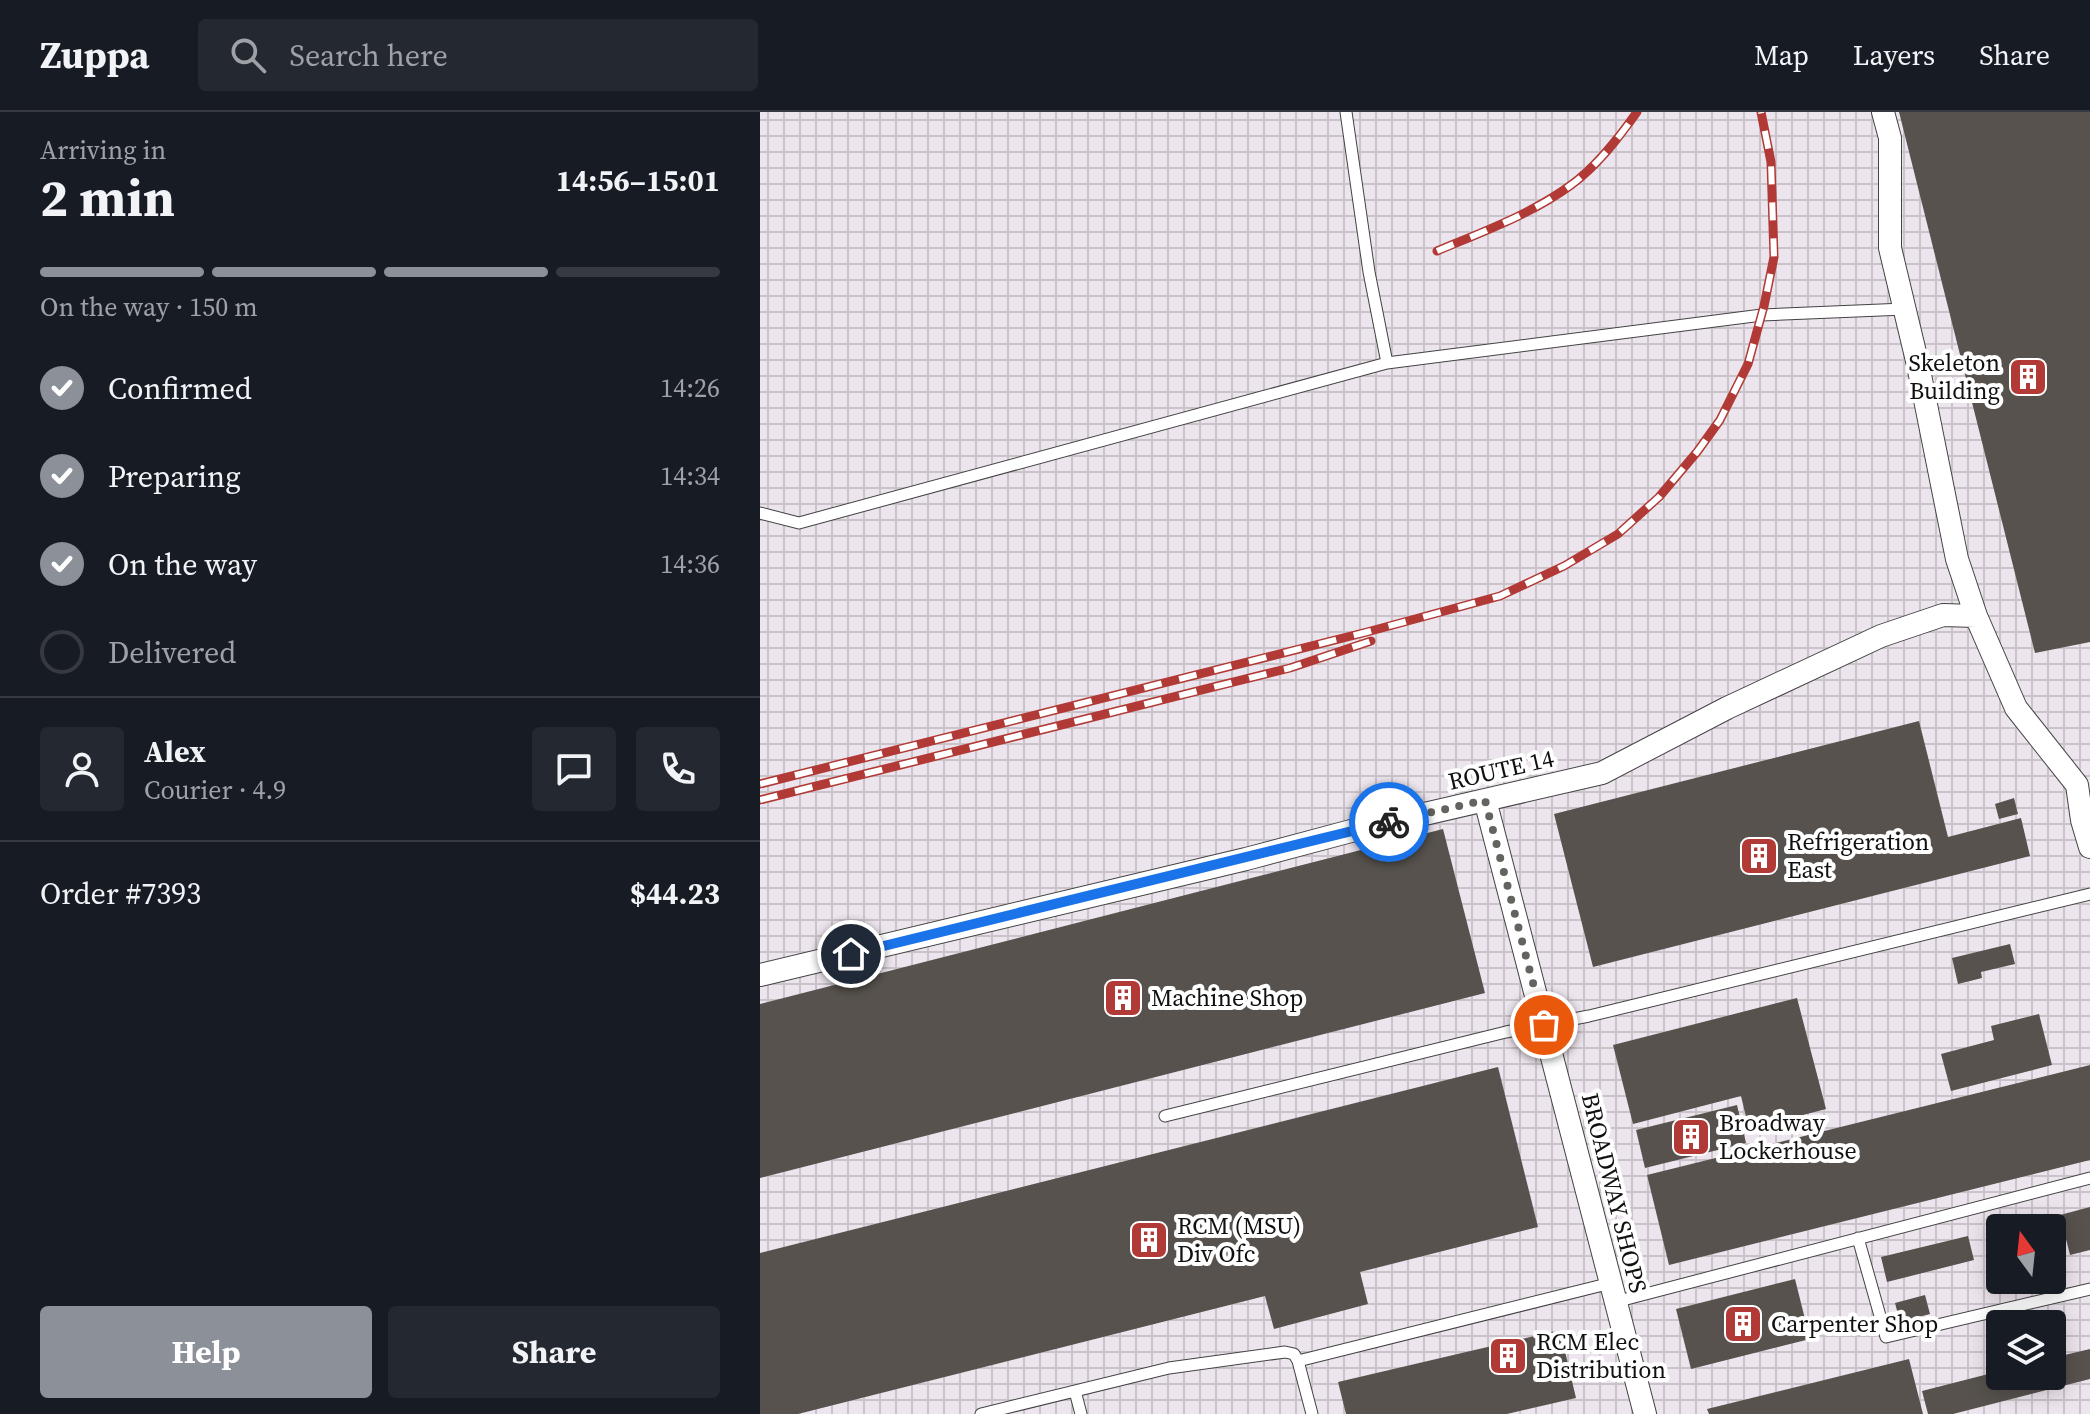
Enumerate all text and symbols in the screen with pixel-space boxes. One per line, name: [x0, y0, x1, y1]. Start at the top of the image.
search box: [198, 19, 758, 91]
text: Zuppa: [40, 29, 150, 81]
icon: search: [226, 33, 270, 77]
text: Search here: [290, 35, 448, 76]
text: Map: [1754, 36, 1809, 74]
text: Layers: [1853, 36, 1935, 74]
text: Share: [1979, 36, 2050, 74]
text: Arriving in: [40, 132, 166, 168]
text: 14:56–15:01: [556, 160, 720, 201]
text: 2 min: [40, 162, 175, 233]
text: On the way · 150 m: [40, 289, 258, 325]
place label: Skeleton Building: [1908, 346, 2000, 407]
building icon: Skeleton Building: [2007, 356, 2049, 398]
icon: check: [40, 366, 84, 410]
text: Confirmed: [108, 368, 252, 409]
text: 14:26: [660, 370, 720, 406]
icon: check: [40, 454, 84, 498]
text: Preparing: [108, 456, 241, 497]
text: 14:34: [660, 458, 720, 494]
icon: check: [40, 542, 84, 586]
text: On the way: [108, 544, 257, 585]
text: 14:36: [660, 546, 720, 582]
text: Delivered: [108, 632, 236, 673]
button: person: [40, 727, 124, 811]
button: chat: [532, 727, 616, 811]
button: phone: [636, 727, 720, 811]
text: Alex: [144, 731, 206, 772]
street label: ROUTE 14: [1445, 741, 1557, 798]
text: Courier · 4.9: [144, 772, 286, 808]
courier: [1349, 782, 1429, 862]
icon: bike: [1367, 800, 1411, 844]
place label: Refrigeration East: [1787, 825, 1929, 886]
building icon: Refrigeration East: [1738, 835, 1780, 877]
text: Order #7393: [40, 873, 201, 914]
text: $44.23: [630, 873, 720, 914]
pin: [817, 920, 885, 988]
icon: home: [829, 932, 873, 976]
building icon: Machine Shop: [1102, 977, 1144, 1019]
place label: Machine Shop: [1151, 981, 1303, 1014]
pin: [1510, 991, 1578, 1059]
icon: bag: [1522, 1003, 1566, 1047]
street label: BROADWAY SHOPS: [1574, 1089, 1655, 1296]
place label: Broadway Lockerhouse: [1719, 1106, 1857, 1167]
building icon: Broadway Lockerhouse: [1670, 1116, 1712, 1158]
place label: RCM (MSU) Div Ofc: [1177, 1209, 1301, 1270]
north arrow: [1986, 1214, 2066, 1294]
map controls: [1986, 1214, 2066, 1390]
building icon: RCM (MSU) Div Ofc: [1128, 1219, 1170, 1261]
building icon: Carpenter Shop: [1722, 1303, 1764, 1345]
button: Help: [40, 1306, 372, 1398]
button: Share: [388, 1306, 720, 1398]
place label: Carpenter Shop: [1771, 1307, 1938, 1340]
button: layers: [1986, 1310, 2066, 1390]
place label: RCM Elec Distribution: [1536, 1325, 1666, 1386]
building icon: RCM Elec Distribution: [1487, 1335, 1529, 1377]

